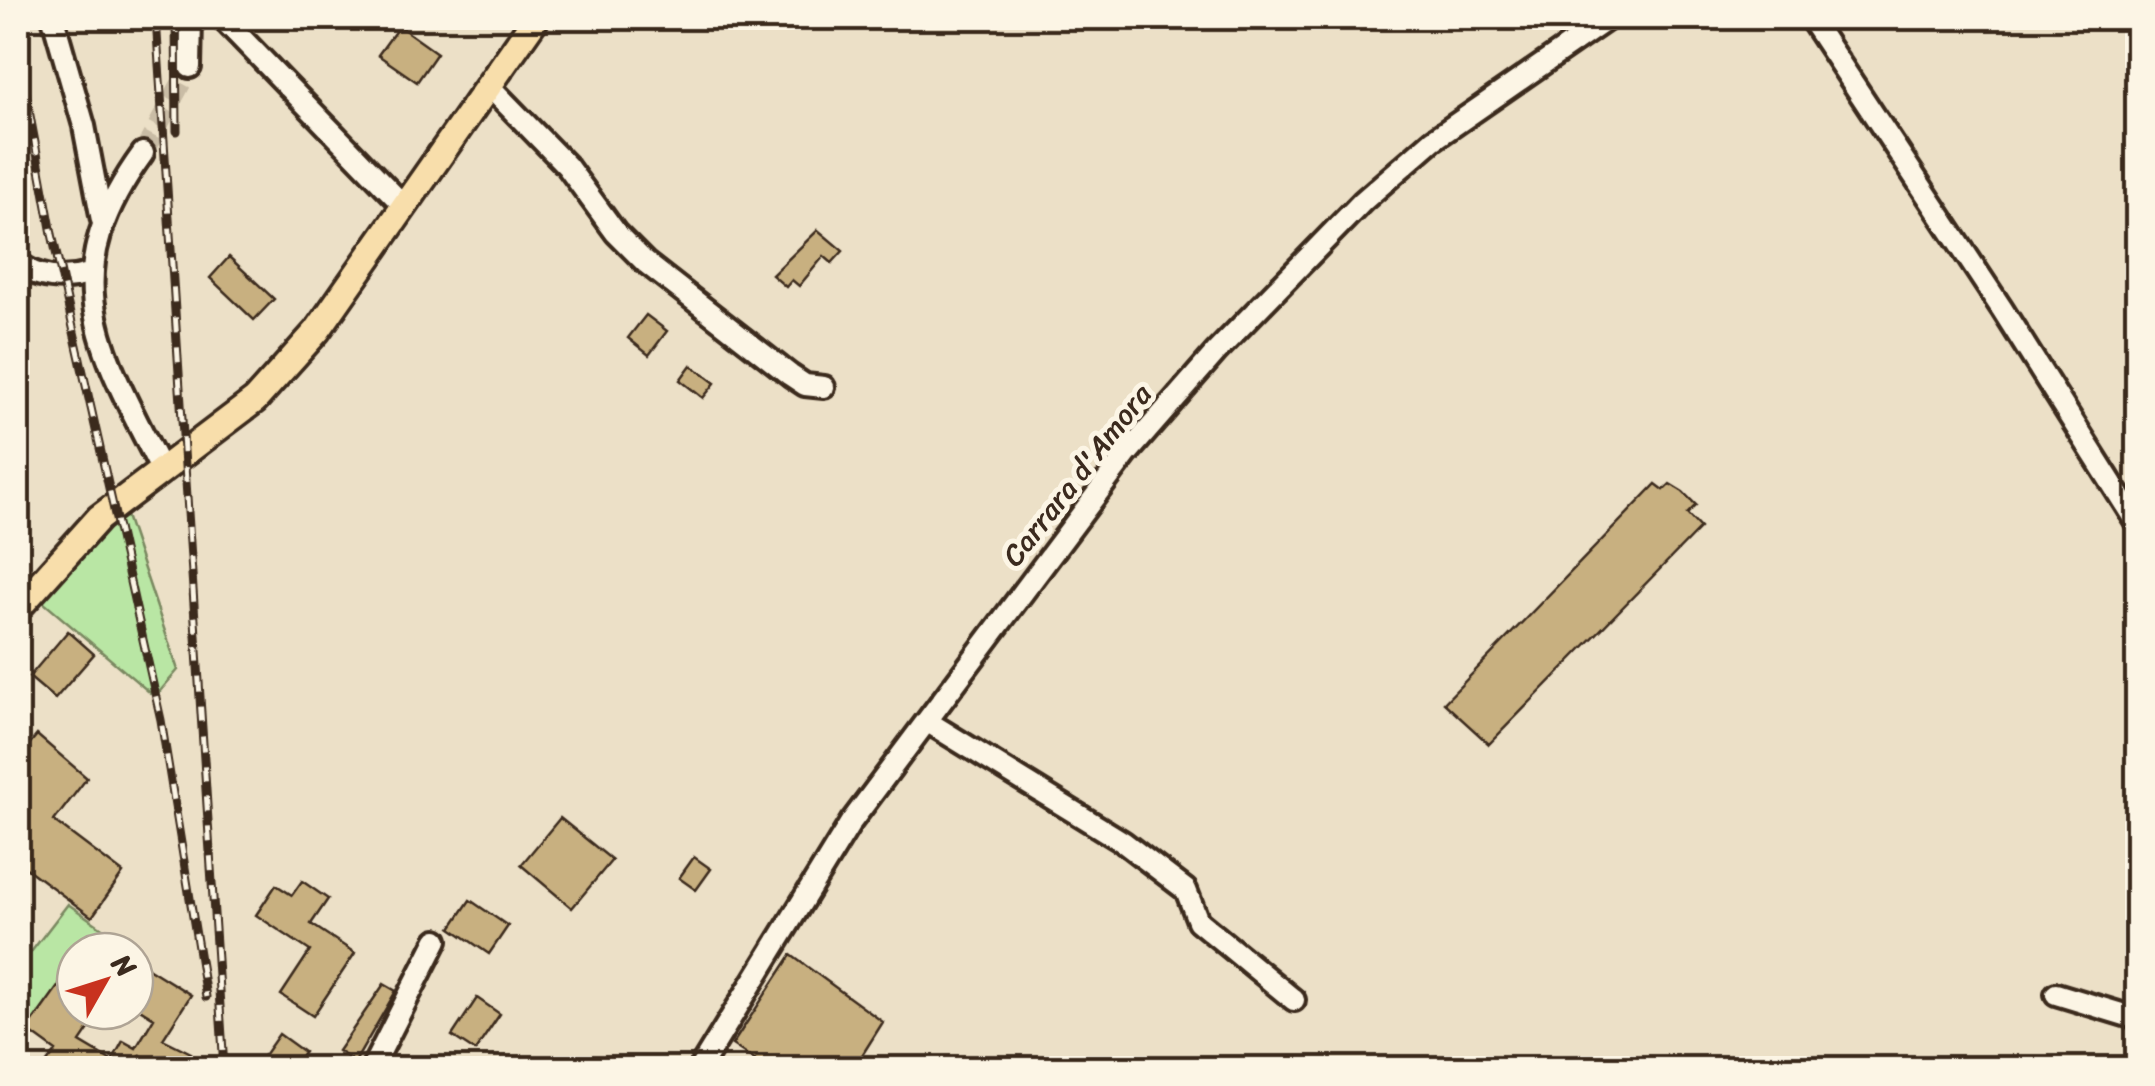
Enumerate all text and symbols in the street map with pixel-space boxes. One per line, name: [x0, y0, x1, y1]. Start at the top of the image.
street label: Carrara d'Amora: [988, 371, 1167, 579]
north arrow: [55, 931, 155, 1031]
text: N: [98, 942, 150, 989]

